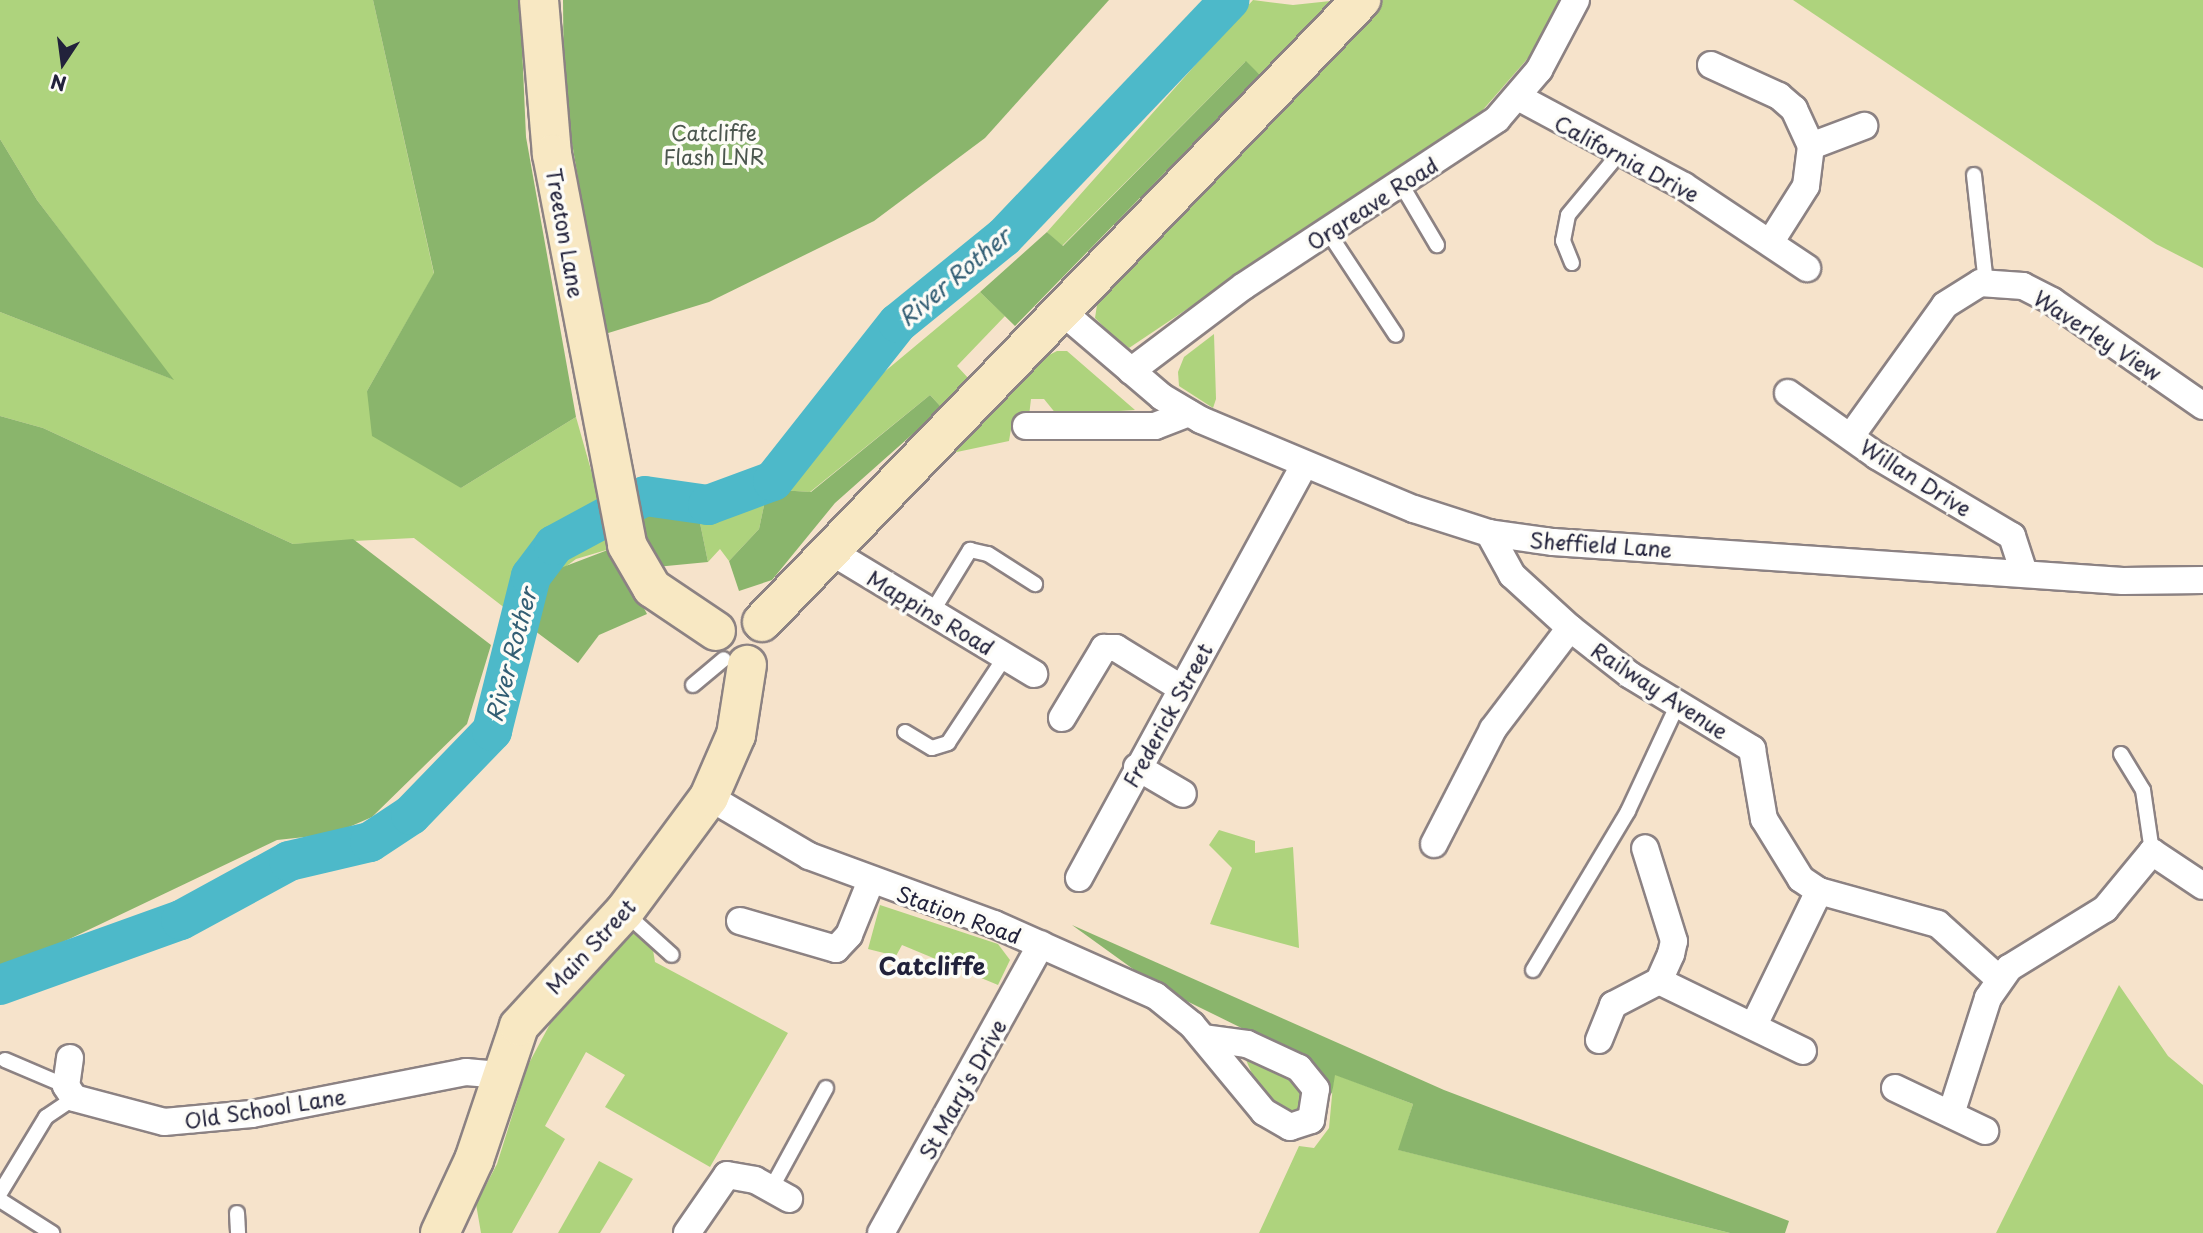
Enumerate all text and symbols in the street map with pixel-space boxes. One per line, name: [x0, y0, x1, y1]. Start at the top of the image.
north arrow: [28, 28, 98, 98]
text: N: [48, 68, 69, 99]
street label: California Drive: [1550, 109, 1704, 207]
park label: Catcliffe Flash LNR: [662, 119, 766, 169]
street label: Orgreave Road: [1302, 152, 1442, 254]
street label: Treeton Lane: [542, 166, 590, 300]
water label: River Rother: [892, 222, 1016, 332]
street label: Waverley View: [2029, 284, 2167, 386]
street label: Willan Drive: [1856, 433, 1976, 521]
street label: Sheffield Lane: [1529, 526, 1673, 562]
street label: Mappins Road: [863, 564, 999, 660]
water label: River Rother: [480, 585, 542, 725]
street label: Railway Avenue: [1587, 636, 1733, 744]
street label: Frederick Street: [1117, 638, 1217, 792]
street label: Station Road: [894, 880, 1024, 948]
street label: Main Street: [540, 893, 640, 999]
district label: Catcliffe: [878, 952, 986, 980]
street label: St Mary's Drive: [913, 1014, 1011, 1164]
street label: Old School Lane: [182, 1083, 348, 1133]

